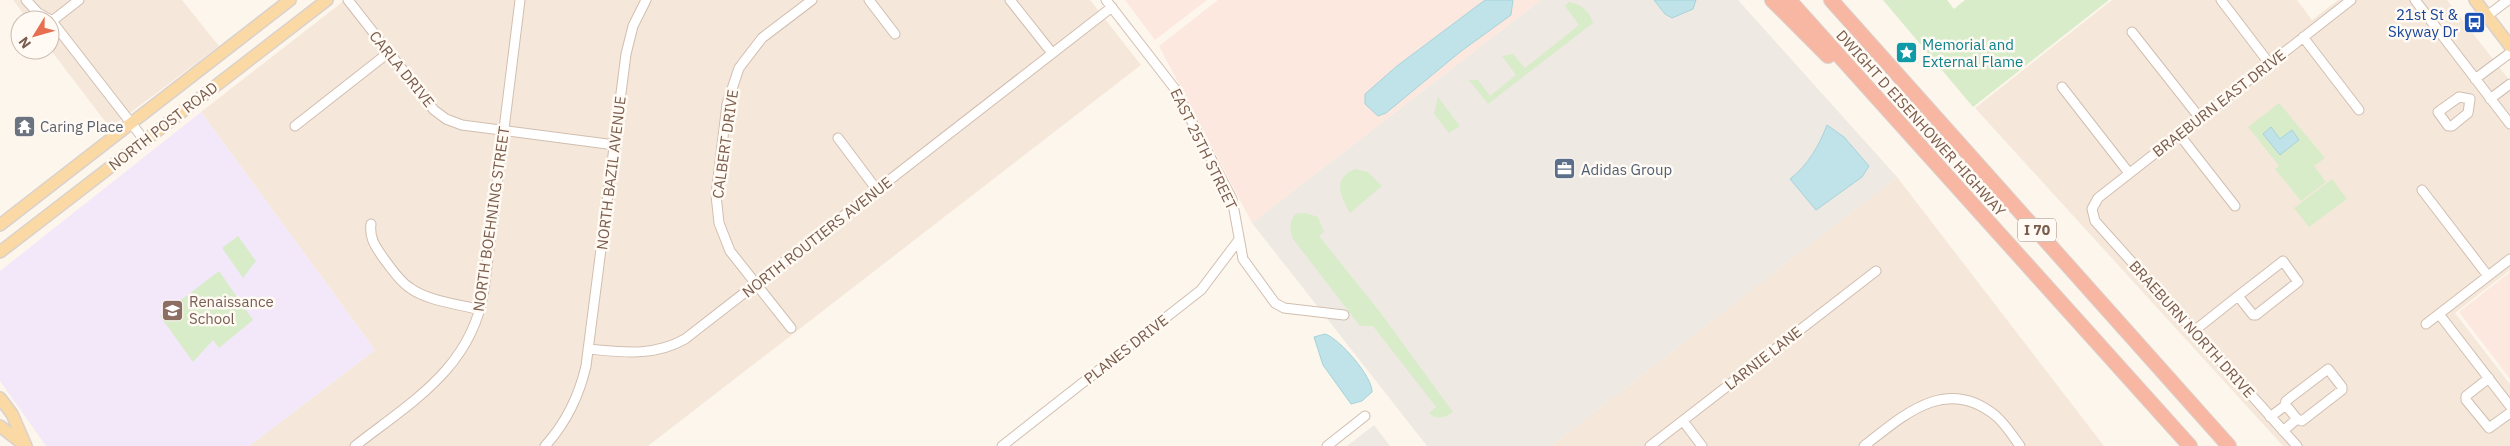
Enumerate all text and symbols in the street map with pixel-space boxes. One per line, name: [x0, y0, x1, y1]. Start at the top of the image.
place label: 21st St & Skyway Dr: [2388, 5, 2459, 41]
north arrow: [10, 10, 60, 60]
bus stop icon: 21st St & Skyway Dr: [2462, 11, 2486, 35]
street label: DWIGHT D EISENHOWER HIGHWAY: [1832, 26, 2010, 220]
street label: CARLA DRIVE: [365, 27, 439, 111]
text: N: [14, 33, 35, 52]
place label: Memorial and External Flame: [1922, 35, 2023, 71]
place icon: Memorial and External Flame: [1894, 41, 1918, 65]
street label: BRAEBURN EAST DRIVE: [2149, 45, 2289, 161]
street label: NORTH POST ROAD: [105, 78, 221, 174]
street label: EAST 25TH STREET: [1166, 85, 1242, 213]
street label: CALBERT DRIVE: [708, 88, 742, 200]
street label: NORTH BAZIL AVENUE: [592, 95, 630, 251]
temple icon: Caring Place: [12, 114, 36, 138]
place label: Caring Place: [40, 117, 123, 136]
street label: NORTH BOEHNING STREET: [469, 125, 513, 313]
office icon: Adidas Group: [1553, 157, 1577, 181]
place label: Adidas Group: [1581, 160, 1672, 179]
street label: NORTH ROUTIERS AVENUE: [738, 173, 896, 301]
road number: I 70: [2018, 218, 2056, 242]
street label: BRAEBURN NORTH DRIVE: [2125, 256, 2259, 402]
place label: Renaissance School: [189, 292, 274, 328]
school or university icon: Renaissance School: [161, 298, 185, 322]
street label: PLANES DRIVE: [1080, 310, 1172, 388]
street label: LARNIE LANE: [1721, 322, 1805, 394]

